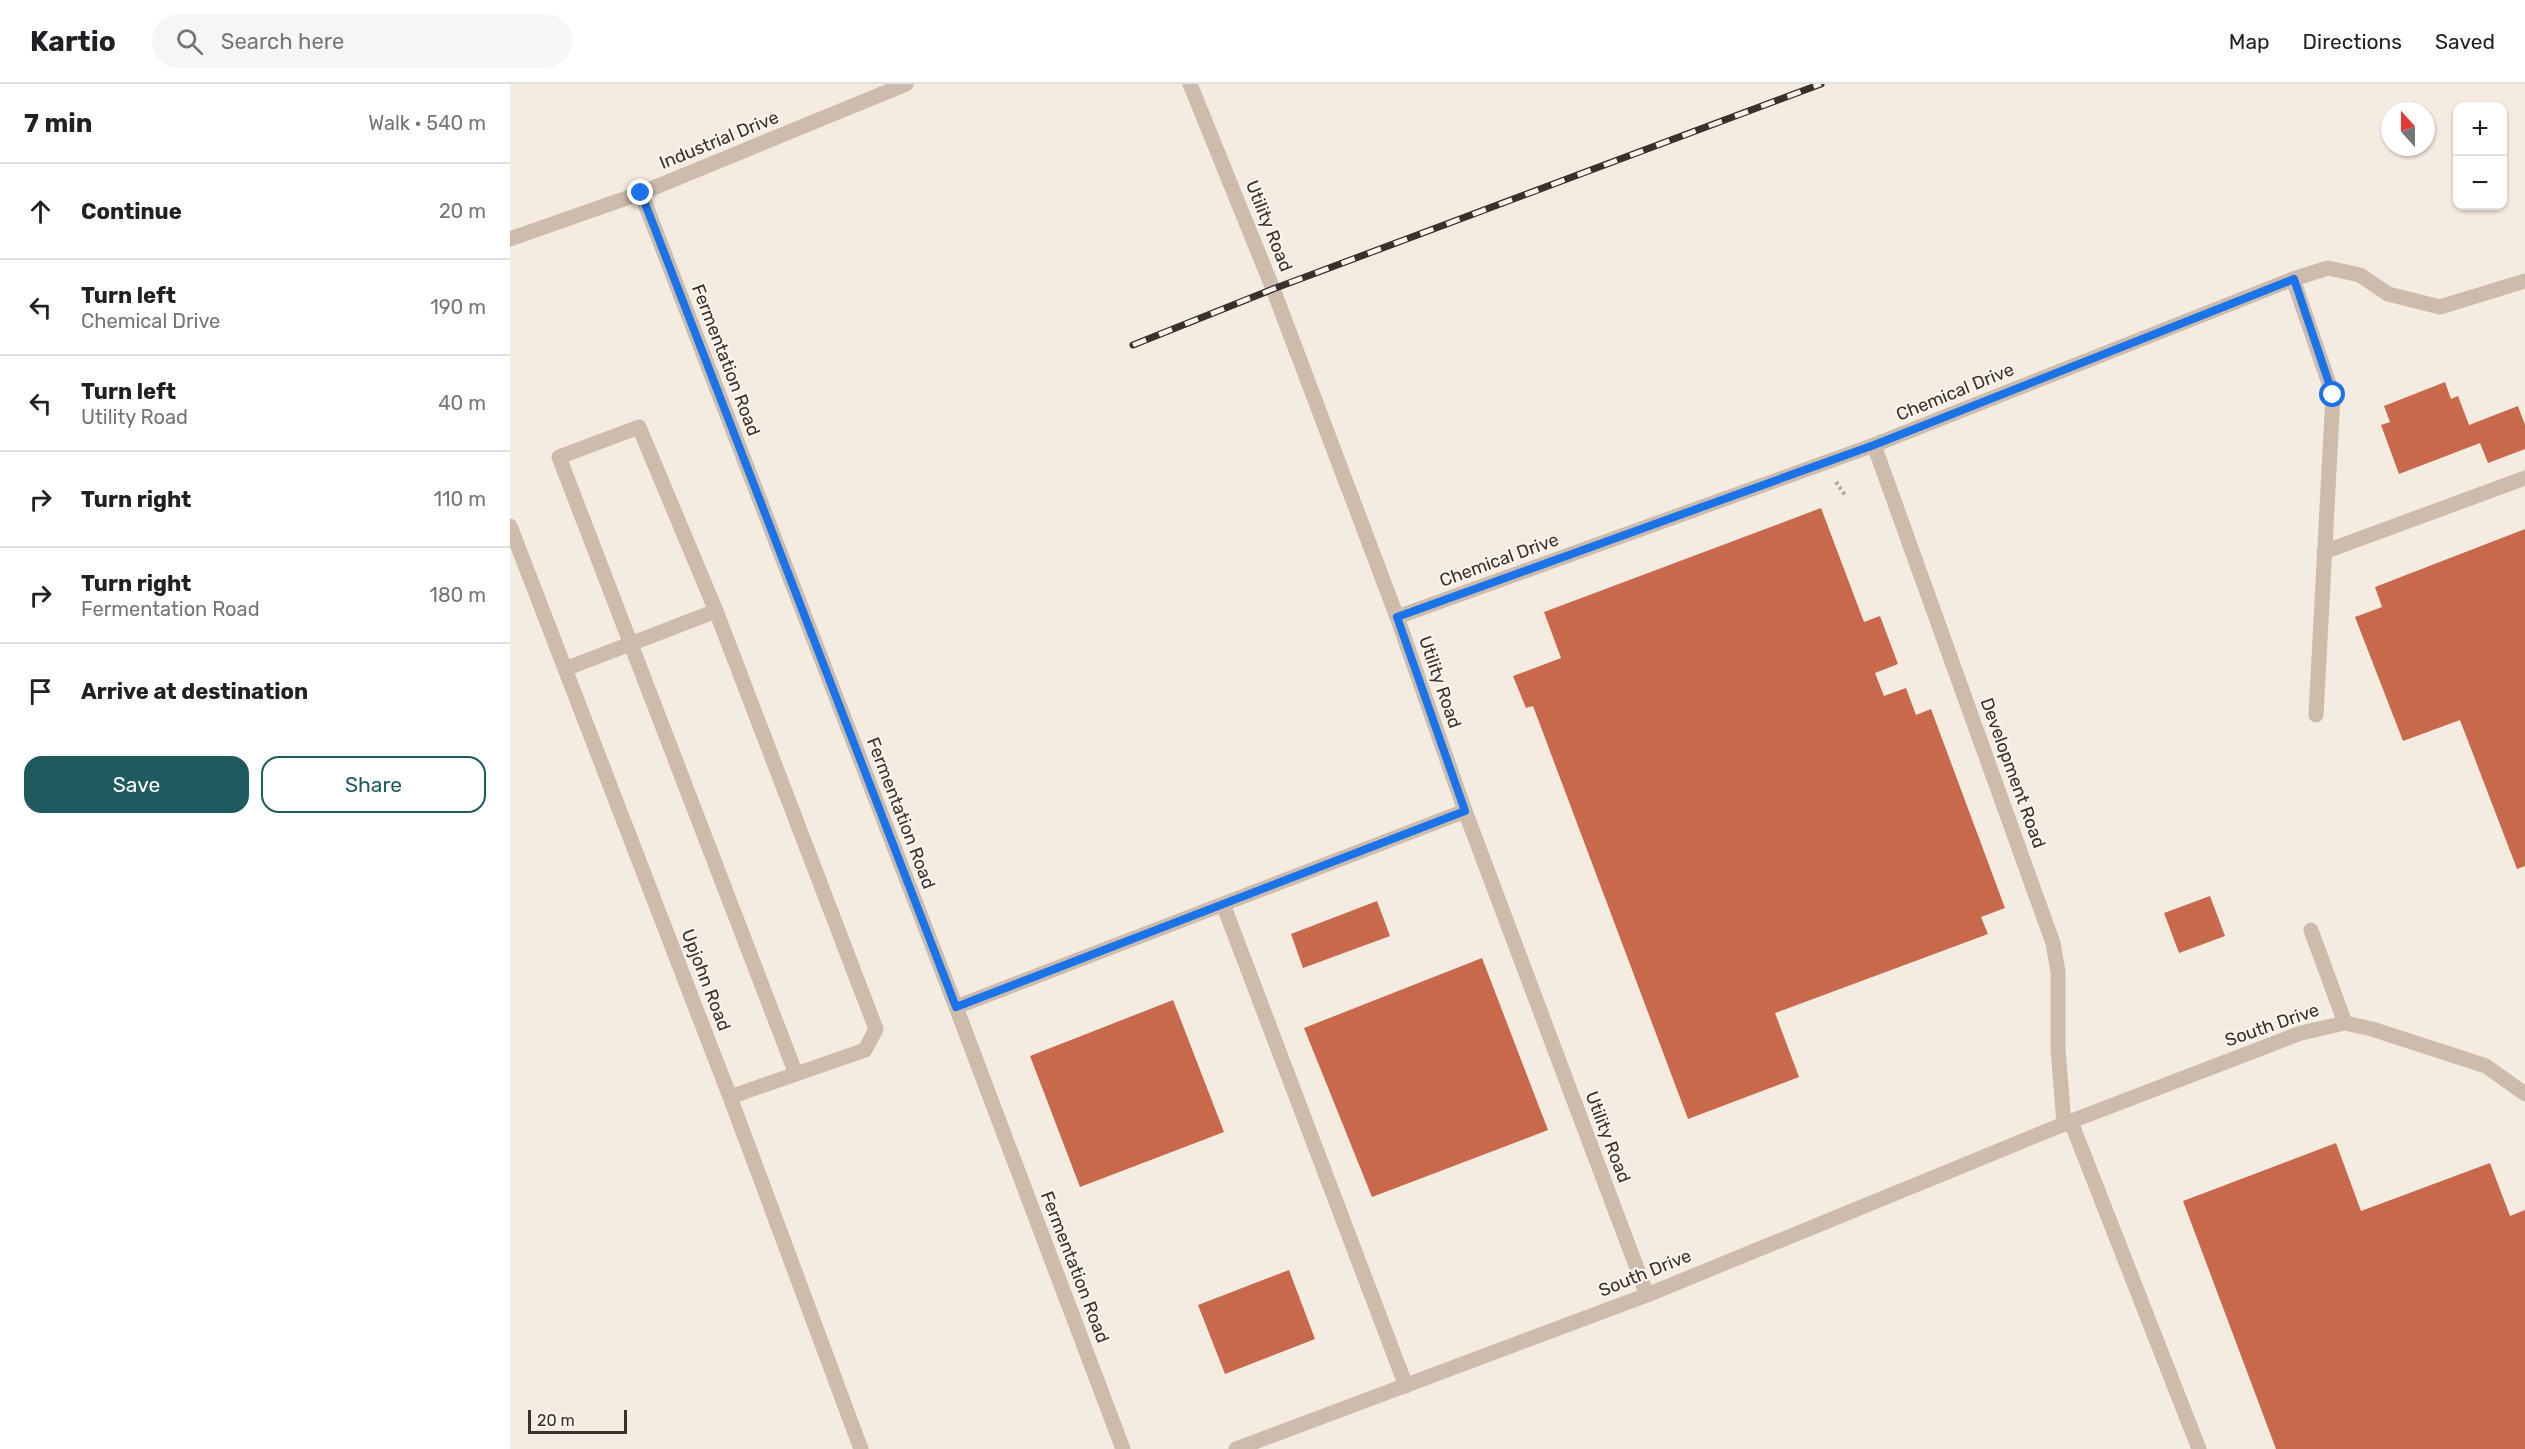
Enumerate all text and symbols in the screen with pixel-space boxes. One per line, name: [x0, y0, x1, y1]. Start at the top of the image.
search box: [152, 14, 572, 68]
text: Kartio: [30, 25, 116, 58]
icon: search: [173, 25, 206, 58]
text: Search here: [221, 28, 344, 55]
text: Map: [2229, 29, 2270, 54]
text: Directions: [2303, 29, 2402, 54]
text: Saved: [2435, 29, 2495, 54]
north arrow: [2381, 102, 2435, 156]
map controls: [2453, 102, 2507, 210]
button: +: [2453, 102, 2507, 156]
street label: Industrial Drive: [656, 106, 782, 174]
text: 7 min: [24, 108, 92, 139]
text: Walk · 540 m: [368, 111, 486, 135]
button: −: [2453, 156, 2507, 210]
street label: Utility Road: [1241, 177, 1297, 275]
route end: [627, 179, 653, 205]
icon: ahead: [24, 195, 57, 228]
text: Continue: [81, 198, 182, 225]
text: 20 m: [439, 199, 486, 223]
street label: Fermentation Road: [687, 281, 765, 439]
text: Turn left: [81, 282, 176, 309]
icon: left: [24, 291, 57, 324]
text: 190 m: [430, 295, 486, 319]
text: Chemical Drive: [81, 309, 220, 333]
street label: Chemical Drive: [1893, 358, 2017, 426]
text: Turn left: [81, 378, 176, 405]
route start: [2319, 381, 2345, 407]
icon: left: [24, 387, 57, 420]
text: 40 m: [438, 391, 486, 415]
text: Utility Road: [81, 405, 188, 429]
icon: right: [24, 483, 57, 516]
text: Turn right: [81, 486, 191, 513]
text: 110 m: [434, 487, 486, 511]
street label: Chemical Drive: [1436, 528, 1562, 592]
text: Turn right: [81, 570, 191, 597]
icon: right: [24, 579, 57, 612]
text: 180 m: [429, 583, 486, 607]
text: Fermentation Road: [81, 597, 260, 621]
street label: Utility Road: [1414, 633, 1466, 731]
icon: arrive: [24, 675, 57, 708]
text: Arrive at destination: [81, 678, 308, 705]
street label: Development Road: [1976, 695, 2050, 851]
street label: Fermentation Road: [862, 734, 940, 892]
button: Save: [24, 756, 249, 813]
button: Share: [261, 756, 486, 813]
street label: Upjohn Road: [677, 926, 735, 1034]
street label: South Drive: [2222, 999, 2322, 1051]
street label: Utility Road: [1580, 1088, 1636, 1186]
street label: Fermentation Road: [1036, 1188, 1114, 1346]
street label: South Drive: [1595, 1244, 1695, 1302]
scale bar: [528, 1407, 627, 1434]
text: 20 m: [537, 1411, 575, 1430]

